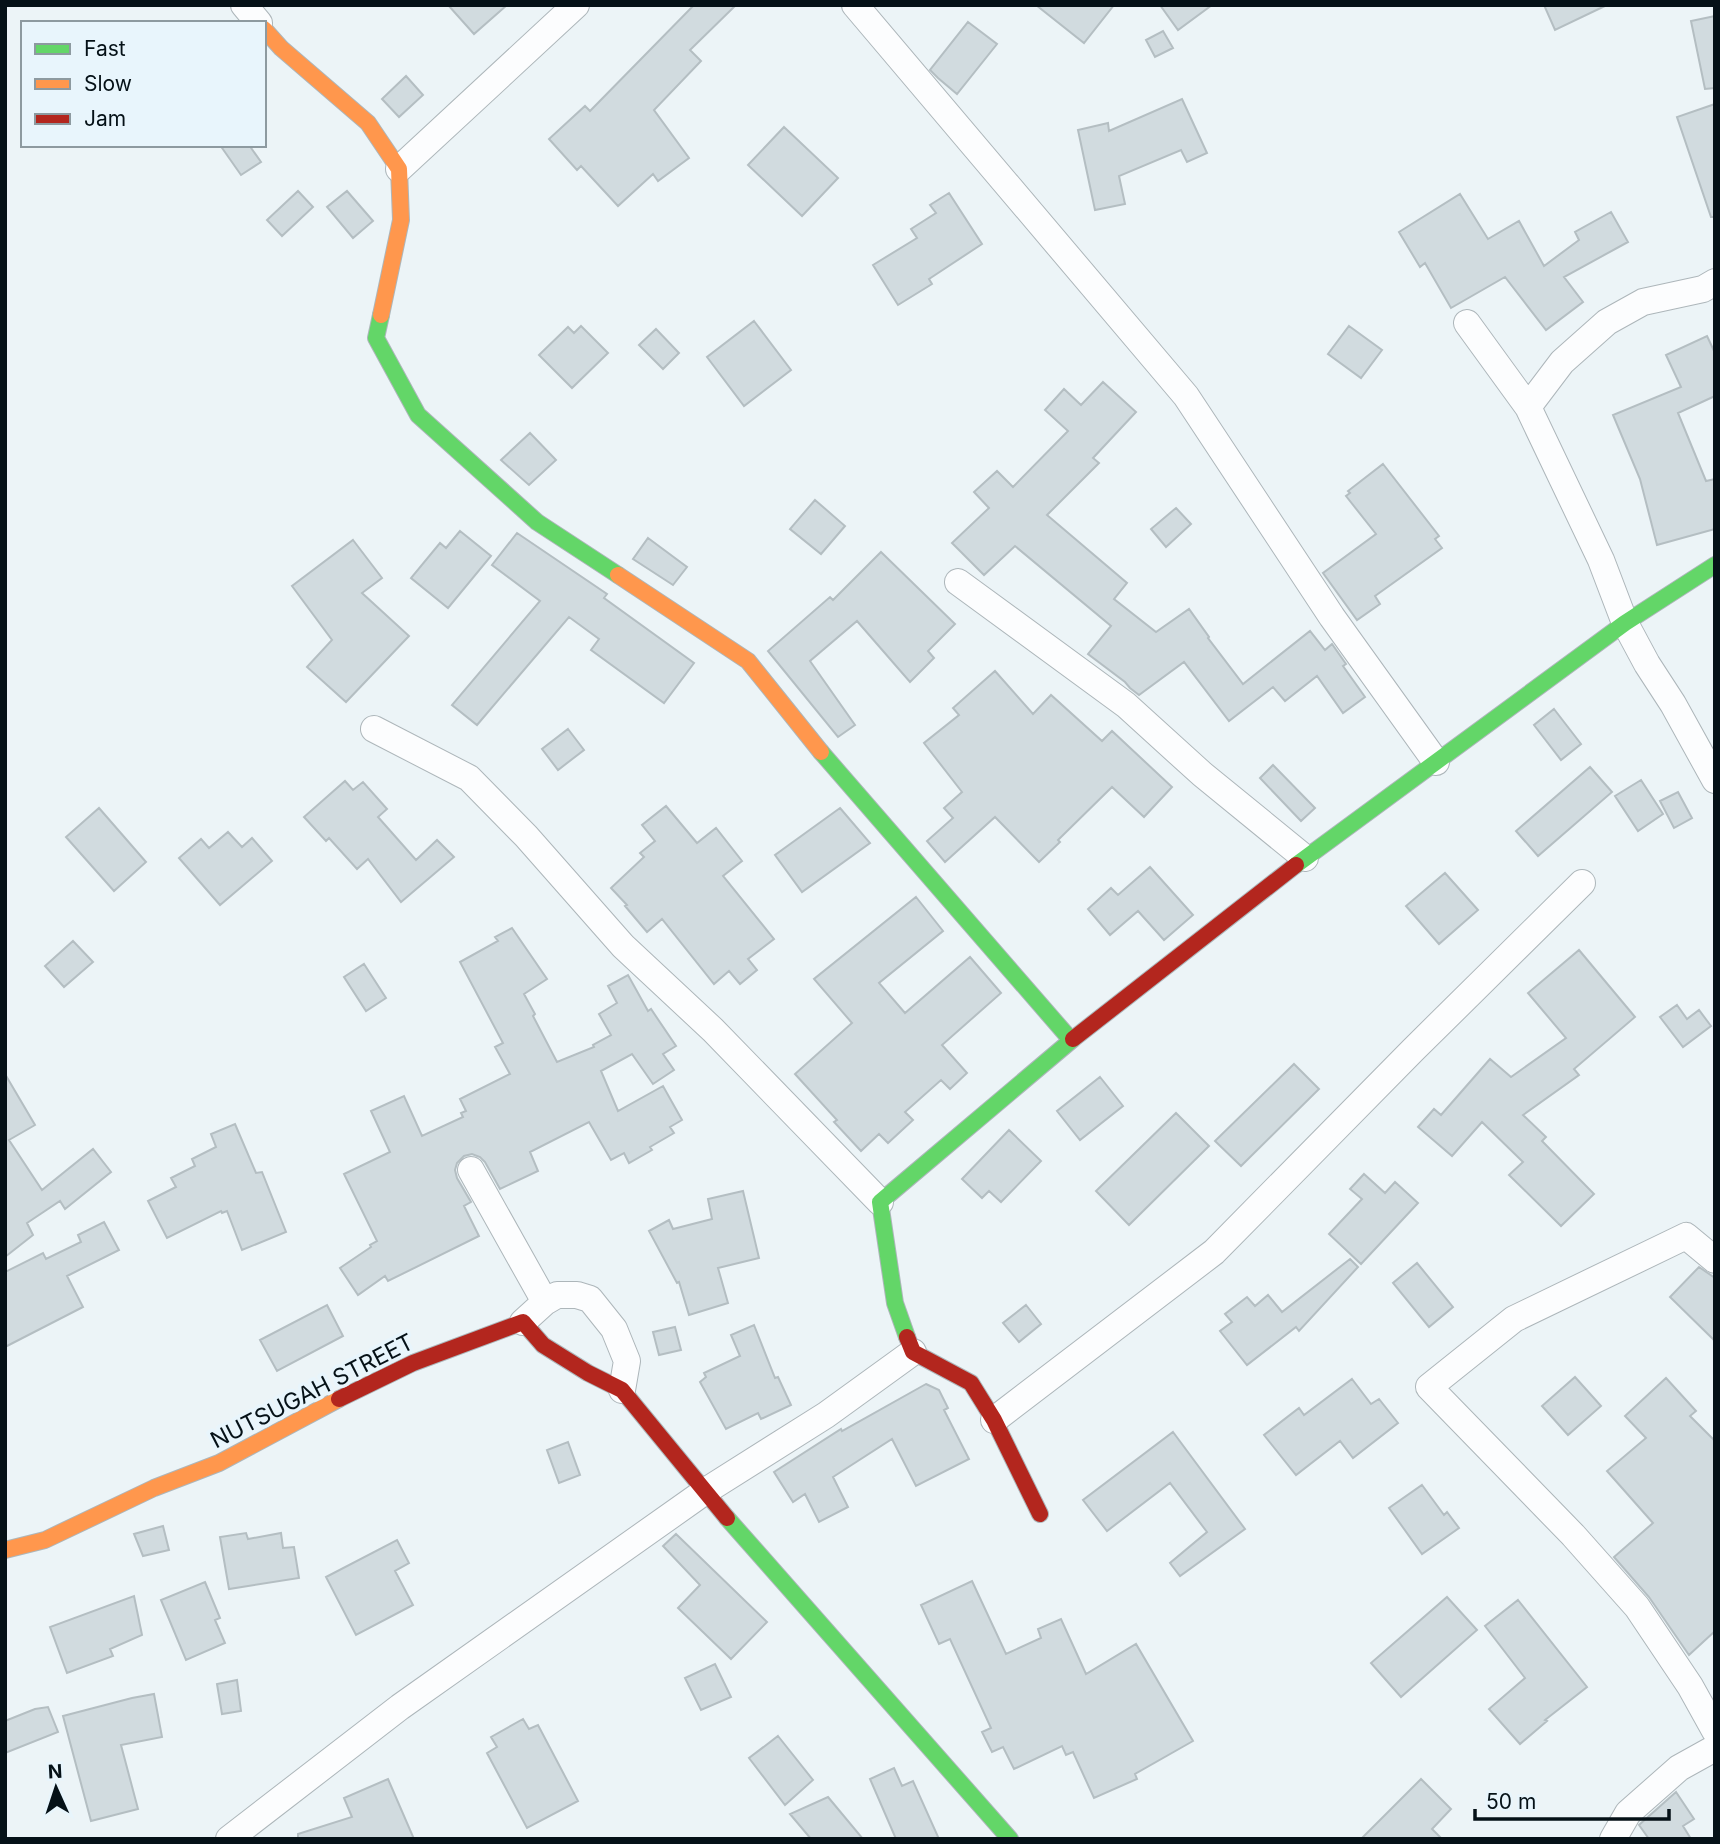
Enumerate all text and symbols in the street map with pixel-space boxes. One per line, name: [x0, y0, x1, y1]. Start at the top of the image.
legend: [21, 21, 266, 147]
text: Fast: [84, 36, 126, 61]
text: Slow: [84, 71, 132, 96]
text: Jam: [84, 106, 126, 131]
street label: NUTSUGAH STREET: [206, 1328, 418, 1454]
north arrow: [21, 1753, 91, 1823]
text: N: [47, 1760, 63, 1783]
scale bar: [1475, 1778, 1669, 1822]
text: 50 m: [1486, 1789, 1536, 1814]

